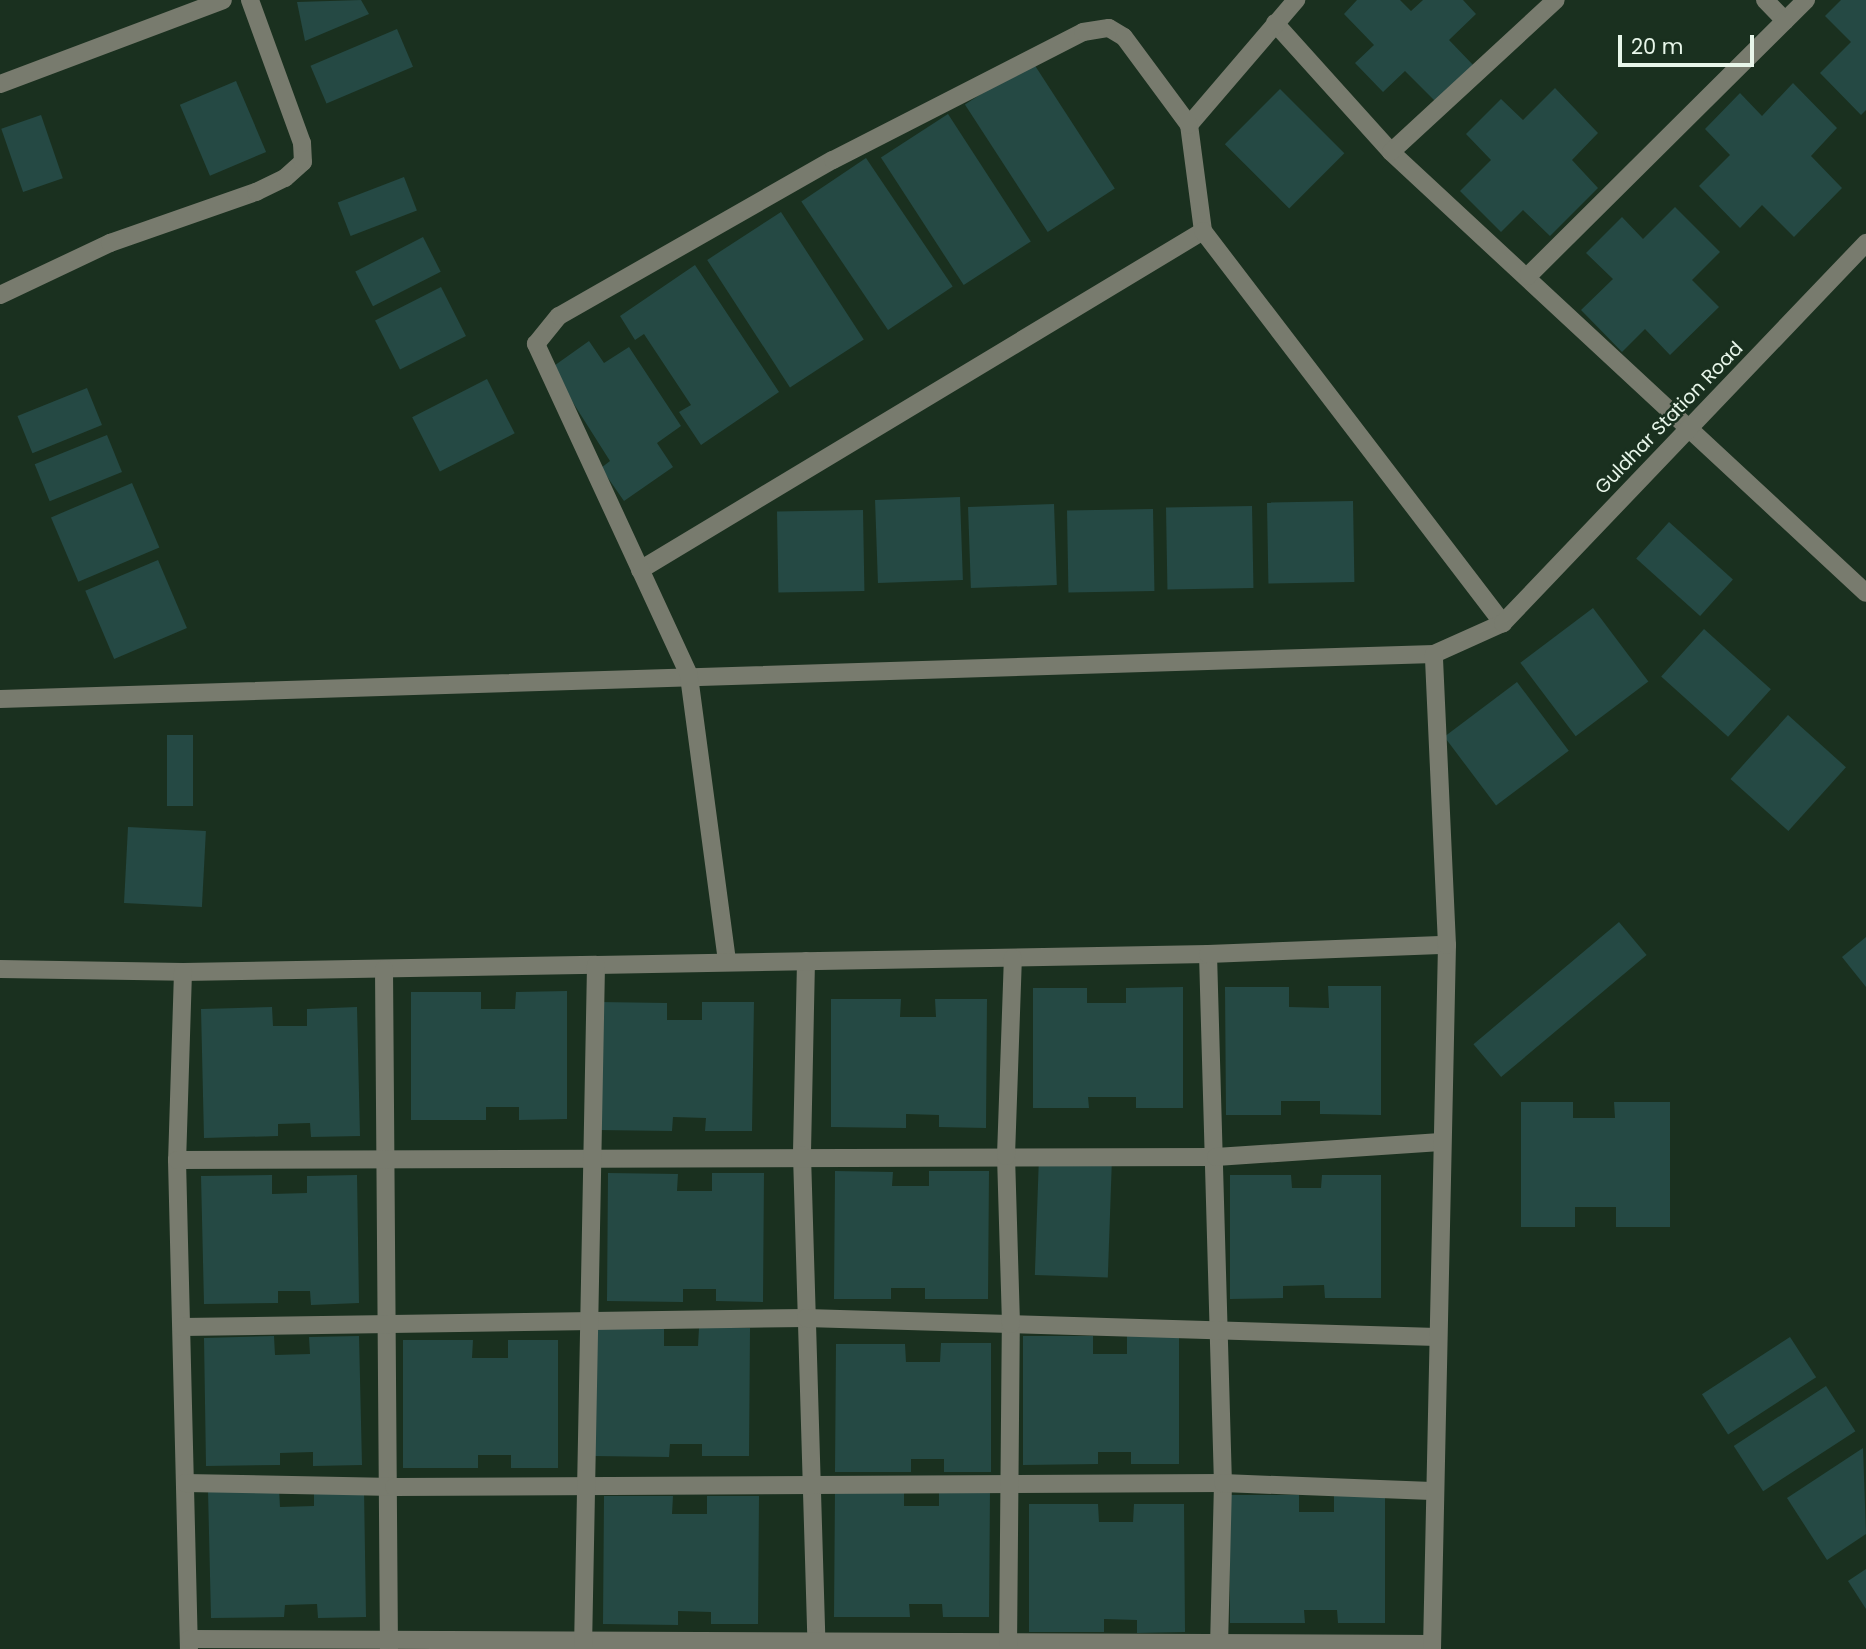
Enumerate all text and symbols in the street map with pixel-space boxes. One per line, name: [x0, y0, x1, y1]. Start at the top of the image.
scale bar: [1621, 21, 1758, 65]
text: 20 m: [1631, 32, 1684, 61]
street label: Guldhar Station Road: [1590, 337, 1748, 499]

